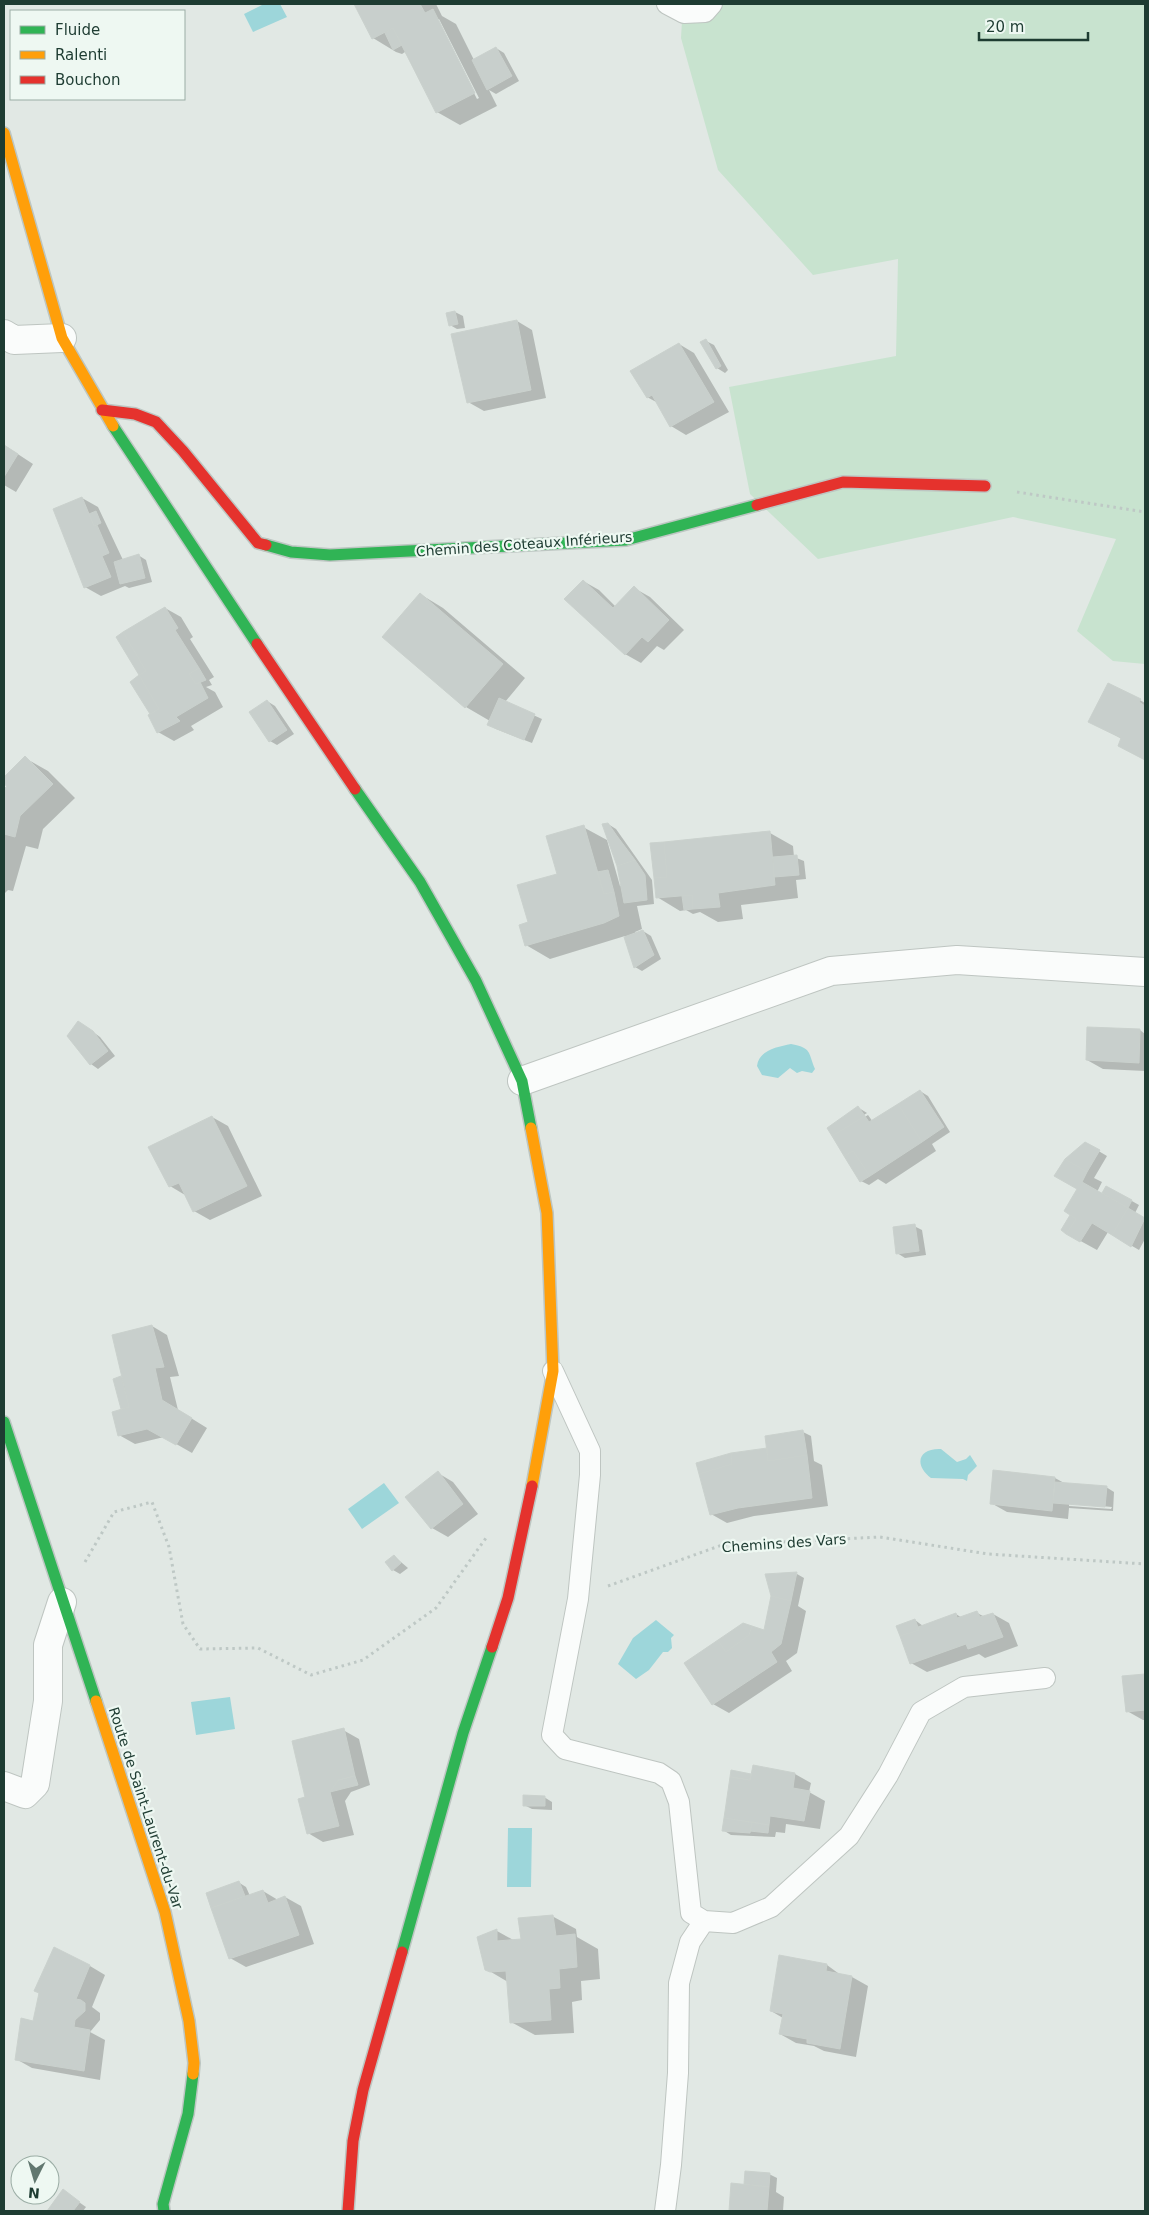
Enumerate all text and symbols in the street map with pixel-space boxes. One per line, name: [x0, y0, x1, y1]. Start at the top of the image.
legend: [10, 10, 185, 100]
scale bar: [979, 10, 1088, 42]
text: 20 m: [986, 18, 1024, 36]
text: Fluide: [55, 21, 100, 39]
text: Ralenti: [55, 46, 107, 64]
text: Bouchon: [55, 71, 120, 89]
street label: Chemin des Coteaux Inférieurs: [415, 528, 633, 560]
street label: Chemins des Vars: [721, 1531, 847, 1555]
street label: Route de Saint-Laurent-du-Var: [106, 1705, 186, 1911]
north arrow: [10, 2155, 60, 2205]
text: N: [27, 2184, 40, 2201]

